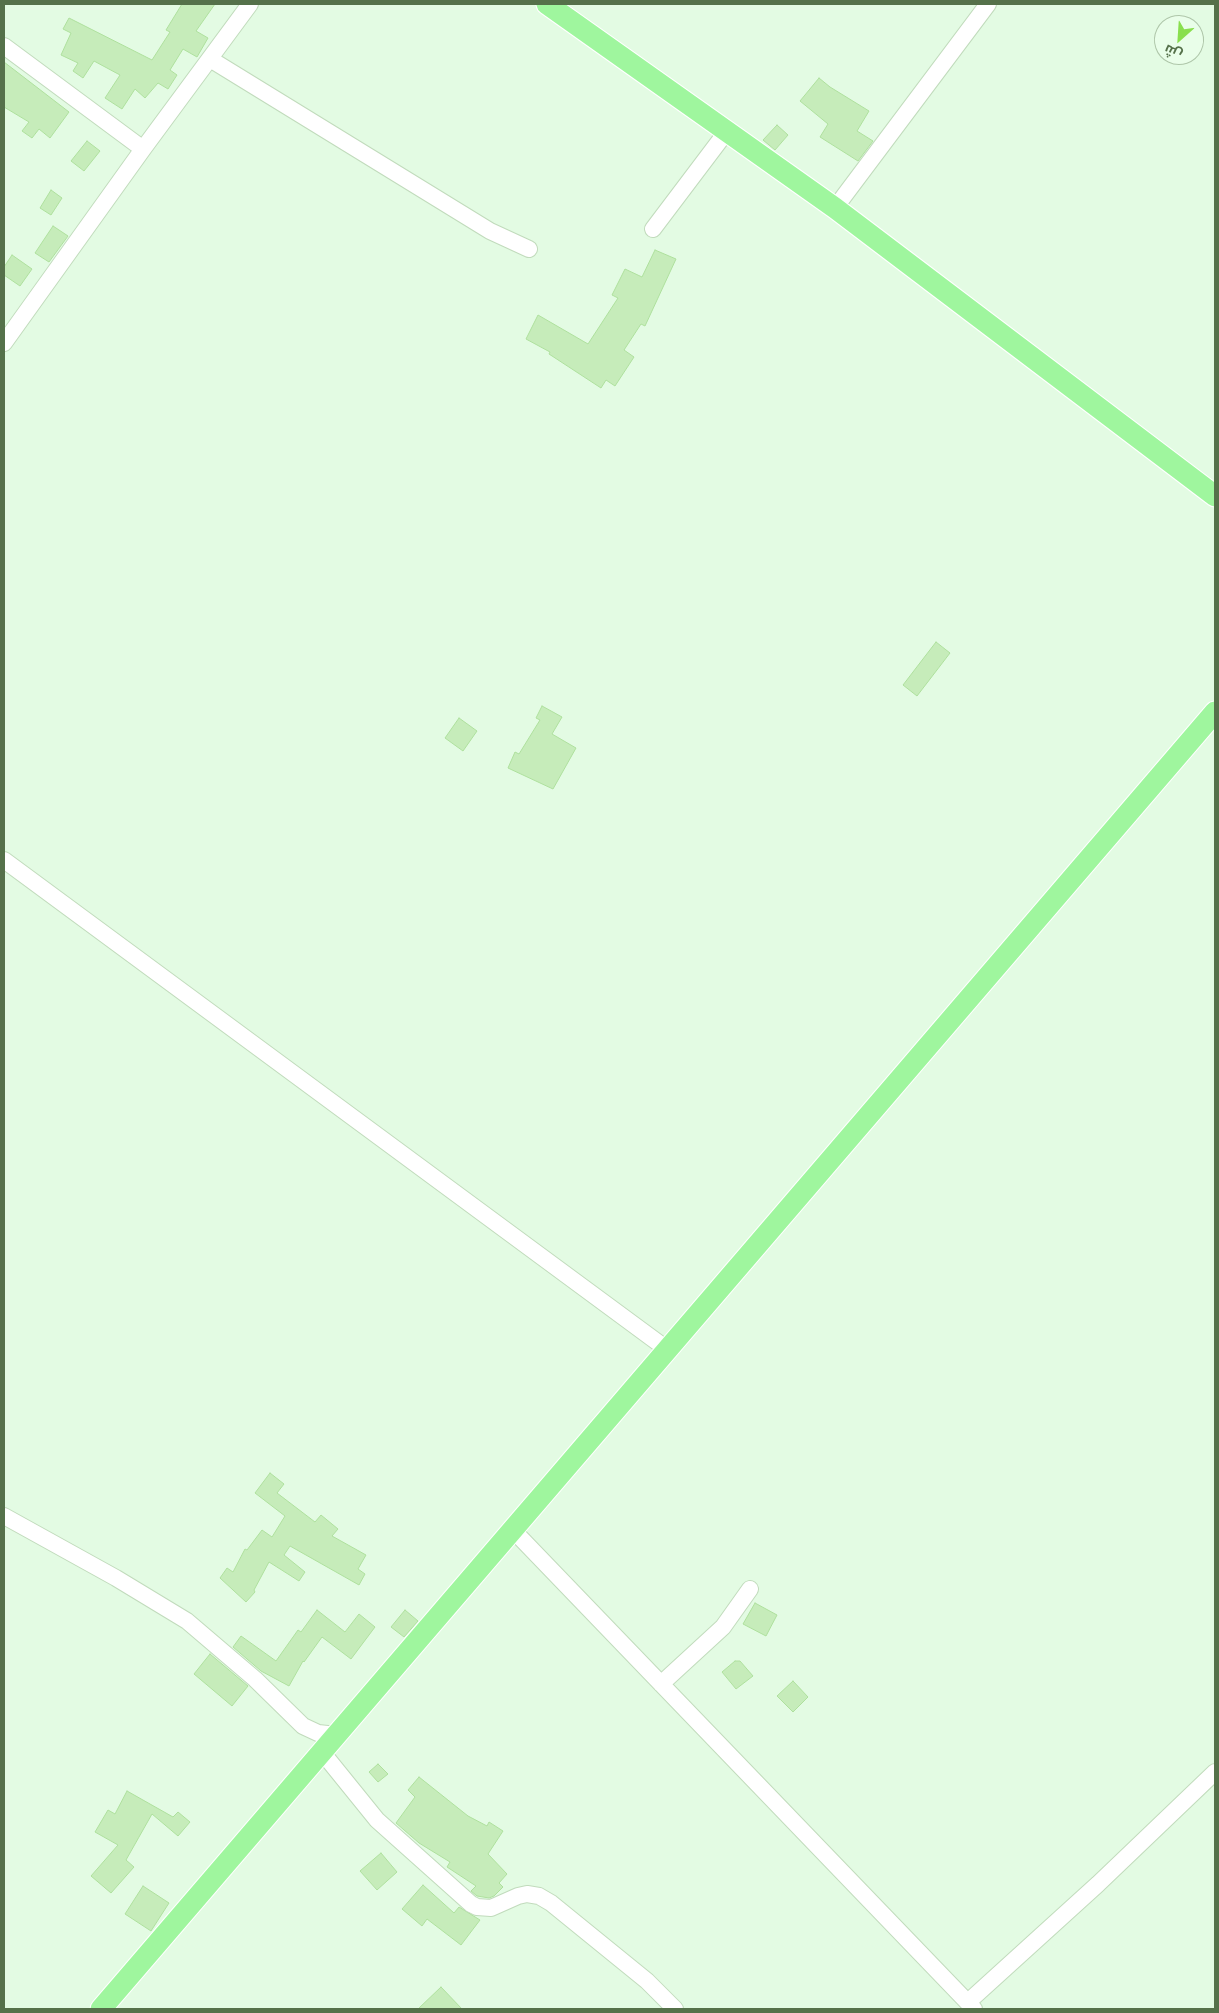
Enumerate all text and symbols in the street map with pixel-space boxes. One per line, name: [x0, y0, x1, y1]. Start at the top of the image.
north arrow: [1154, 15, 1204, 65]
text: ش: [1161, 41, 1185, 65]

